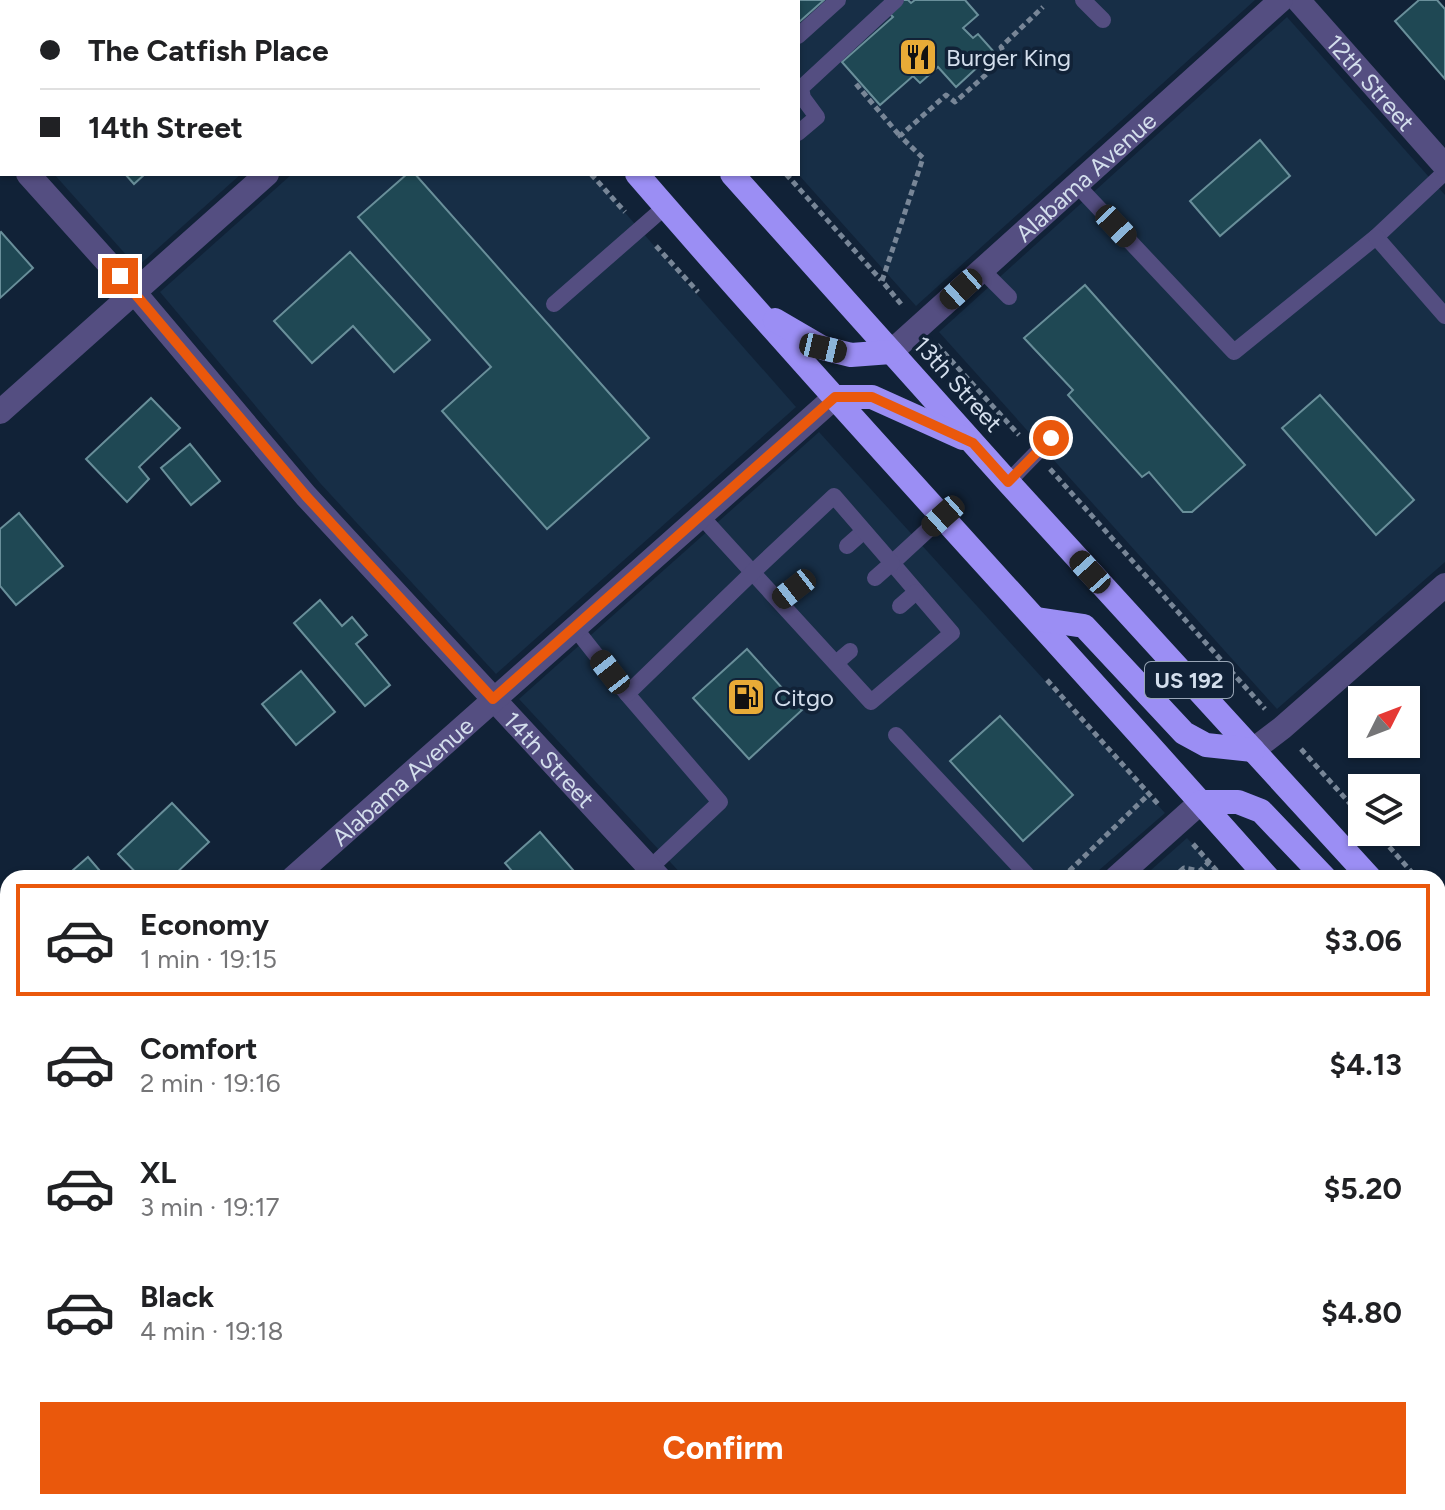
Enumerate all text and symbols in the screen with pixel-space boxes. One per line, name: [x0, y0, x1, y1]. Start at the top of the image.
street label: 12th Street: [1321, 28, 1421, 137]
text: The Catfish Place: [88, 32, 329, 69]
restaurant icon: Burger King: [897, 36, 939, 78]
place label: Burger King: [946, 43, 1071, 72]
street label: Alabama Avenue: [1009, 105, 1162, 248]
text: 14th Street: [88, 109, 243, 146]
car: [1091, 200, 1141, 252]
route end: [102, 258, 138, 294]
car: [935, 264, 987, 314]
street label: 13th Street: [908, 330, 1008, 438]
car: [797, 331, 849, 365]
route start: [1033, 420, 1069, 456]
car: [917, 491, 969, 541]
car: [1065, 546, 1115, 598]
car: [768, 565, 820, 613]
car: [586, 646, 634, 698]
road number: US 192: [1145, 662, 1233, 698]
fuel station icon: Citgo: [725, 676, 767, 718]
place label: Citgo: [774, 683, 834, 712]
north arrow: [1348, 686, 1420, 758]
map controls: [1348, 686, 1420, 846]
street label: 14th Street: [498, 705, 601, 813]
street label: Alabama Avenue: [325, 711, 479, 852]
button: layers: [1348, 774, 1420, 846]
icon: car: [44, 904, 116, 976]
text: Economy: [140, 906, 269, 943]
text: $3.06: [1324, 922, 1402, 959]
text: 1 min · 19:15: [140, 943, 277, 975]
icon: car: [44, 1028, 116, 1100]
text: Comfort: [140, 1030, 258, 1067]
text: $4.13: [1330, 1046, 1402, 1083]
text: 2 min · 19:16: [140, 1067, 281, 1099]
icon: car: [44, 1152, 116, 1224]
text: XL: [140, 1154, 176, 1191]
text: $5.20: [1324, 1170, 1402, 1207]
text: 3 min · 19:17: [140, 1191, 279, 1223]
icon: car: [44, 1276, 116, 1348]
text: Black: [140, 1278, 214, 1315]
text: $4.80: [1321, 1294, 1402, 1331]
text: 4 min · 19:18: [140, 1315, 283, 1347]
button: Confirm: [40, 1402, 1406, 1494]

